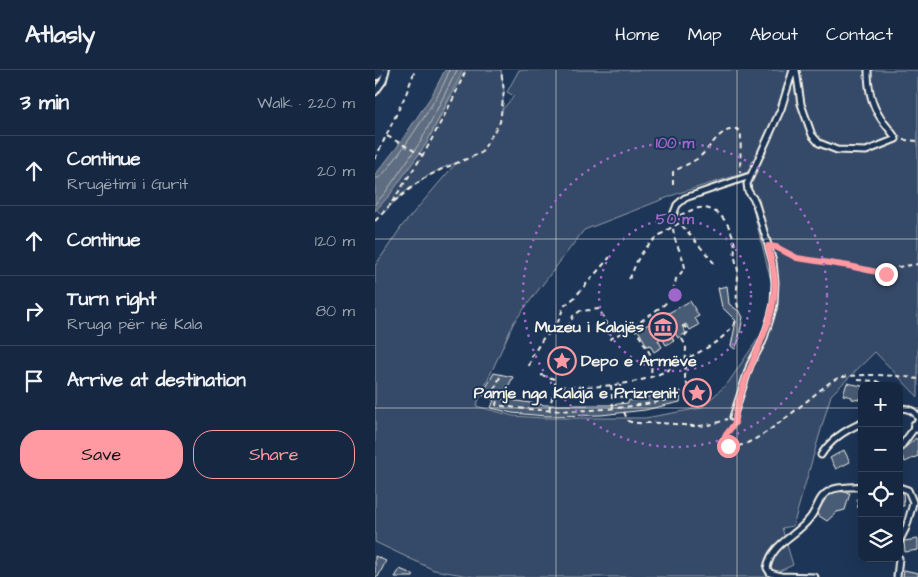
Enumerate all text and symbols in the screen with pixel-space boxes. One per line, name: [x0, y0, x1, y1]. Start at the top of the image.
text: Atlasly: [25, 18, 95, 52]
text: Home: [615, 22, 660, 47]
text: Map: [688, 22, 722, 47]
text: About: [750, 22, 798, 47]
text: Contact: [826, 22, 893, 47]
text: 3 min: [20, 88, 69, 117]
text: Walk · 220 m: [257, 92, 355, 114]
text: 100 m: [656, 133, 695, 154]
text: Continue: [67, 146, 141, 173]
icon: ahead: [20, 157, 48, 185]
text: 20 m: [317, 160, 355, 182]
text: Rrugëtimi i Gurit: [67, 173, 188, 195]
text: 50 m: [656, 209, 694, 230]
icon: ahead: [20, 227, 48, 255]
text: Continue: [67, 227, 141, 254]
text: 120 m: [315, 230, 355, 252]
route end: [875, 263, 898, 286]
text: Turn right: [67, 286, 156, 313]
centre of rings: [666, 286, 684, 304]
icon: right: [20, 297, 48, 325]
text: 80 m: [316, 300, 355, 322]
museum icon: Muzeu i Kalajës: [648, 312, 678, 342]
text: Rruga për në Kala: [67, 313, 203, 335]
place label: Muzeu i Kalajës: [535, 316, 644, 338]
place icon: Depo e Armëve: [547, 346, 577, 376]
place label: Depo e Armëve: [581, 350, 697, 372]
icon: arrive: [20, 367, 48, 395]
text: Arrive at destination: [67, 367, 246, 394]
place icon: Pamje nga Kalaja e Prizrenit: [682, 378, 712, 408]
place label: Pamje nga Kalaja e Prizrenit: [474, 382, 679, 406]
map controls: [858, 382, 903, 562]
button: +: [858, 382, 903, 427]
button: −: [858, 427, 903, 472]
button: Save: [20, 430, 183, 479]
button: Share: [193, 430, 355, 479]
route start: [717, 435, 740, 458]
button: locate: [858, 472, 903, 517]
button: layers: [858, 517, 903, 562]

